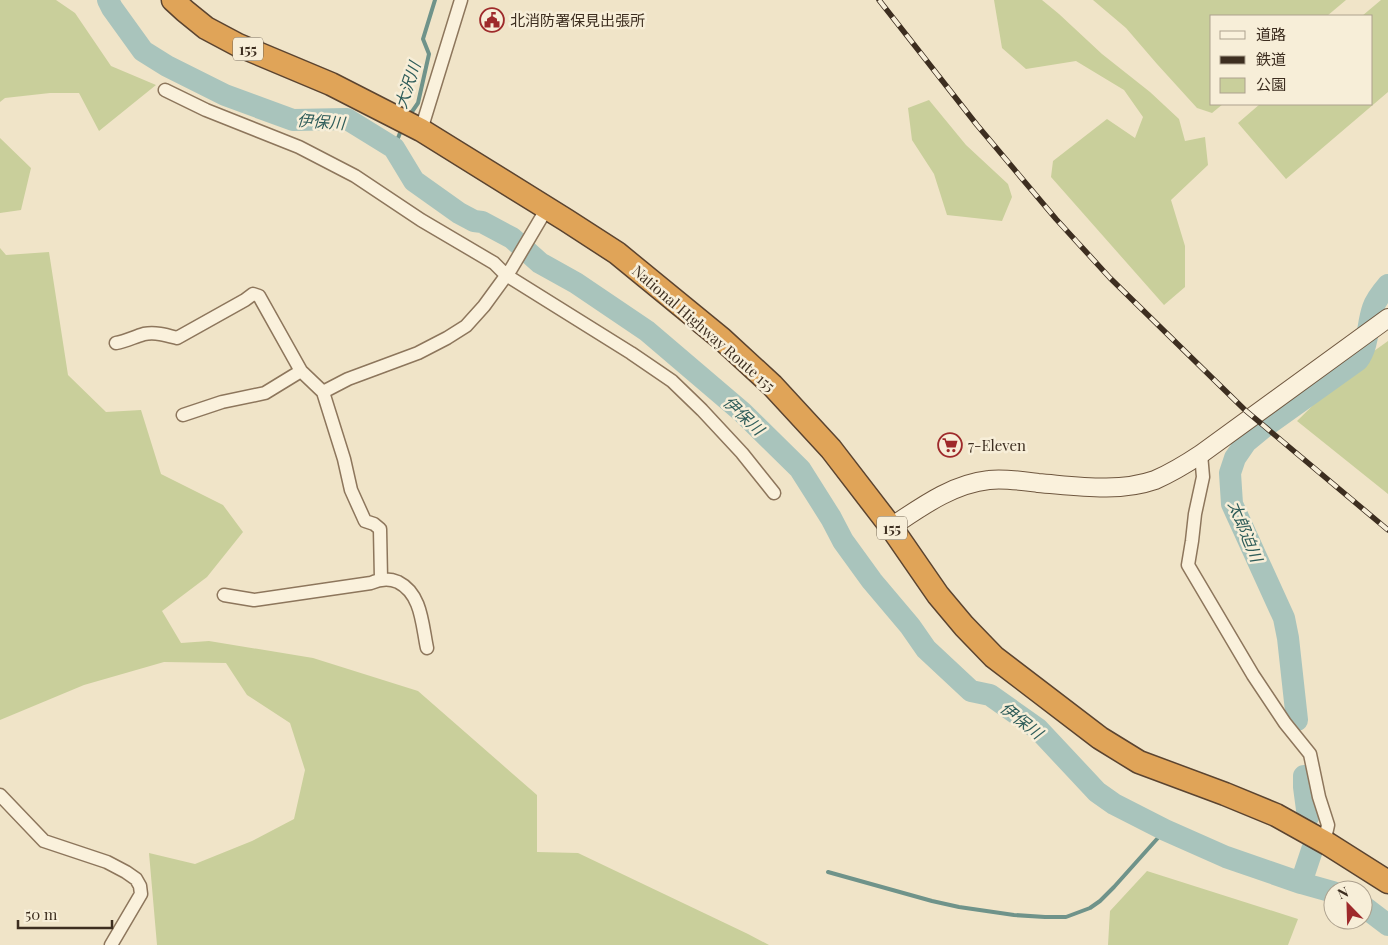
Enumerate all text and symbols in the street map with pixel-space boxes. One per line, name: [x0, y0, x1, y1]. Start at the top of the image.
public building icon: 北消防署保見出張所: [479, 7, 505, 33]
place label: 北消防署保見出張所: [510, 10, 645, 30]
legend: [1210, 15, 1373, 105]
text: 道路: [1256, 24, 1286, 44]
road number: 155: [233, 38, 263, 61]
text: 鉄道: [1256, 49, 1286, 69]
water label: 大沢川: [390, 57, 425, 111]
text: 公園: [1256, 74, 1286, 94]
water label: 伊保川: [296, 109, 348, 133]
street label: National Highway Route 155: [628, 260, 780, 396]
water label: 伊保川: [719, 391, 770, 440]
supermarket icon: 7-Eleven: [937, 432, 963, 458]
place label: 7-Eleven: [968, 435, 1026, 455]
water label: 太郎迫川: [1224, 497, 1268, 566]
road number: 155: [877, 516, 907, 540]
water label: 伊保川: [997, 697, 1049, 744]
north arrow: [1323, 880, 1373, 930]
text: N: [1334, 882, 1351, 903]
scale bar: [18, 898, 111, 930]
text: 50 m: [25, 904, 58, 924]

